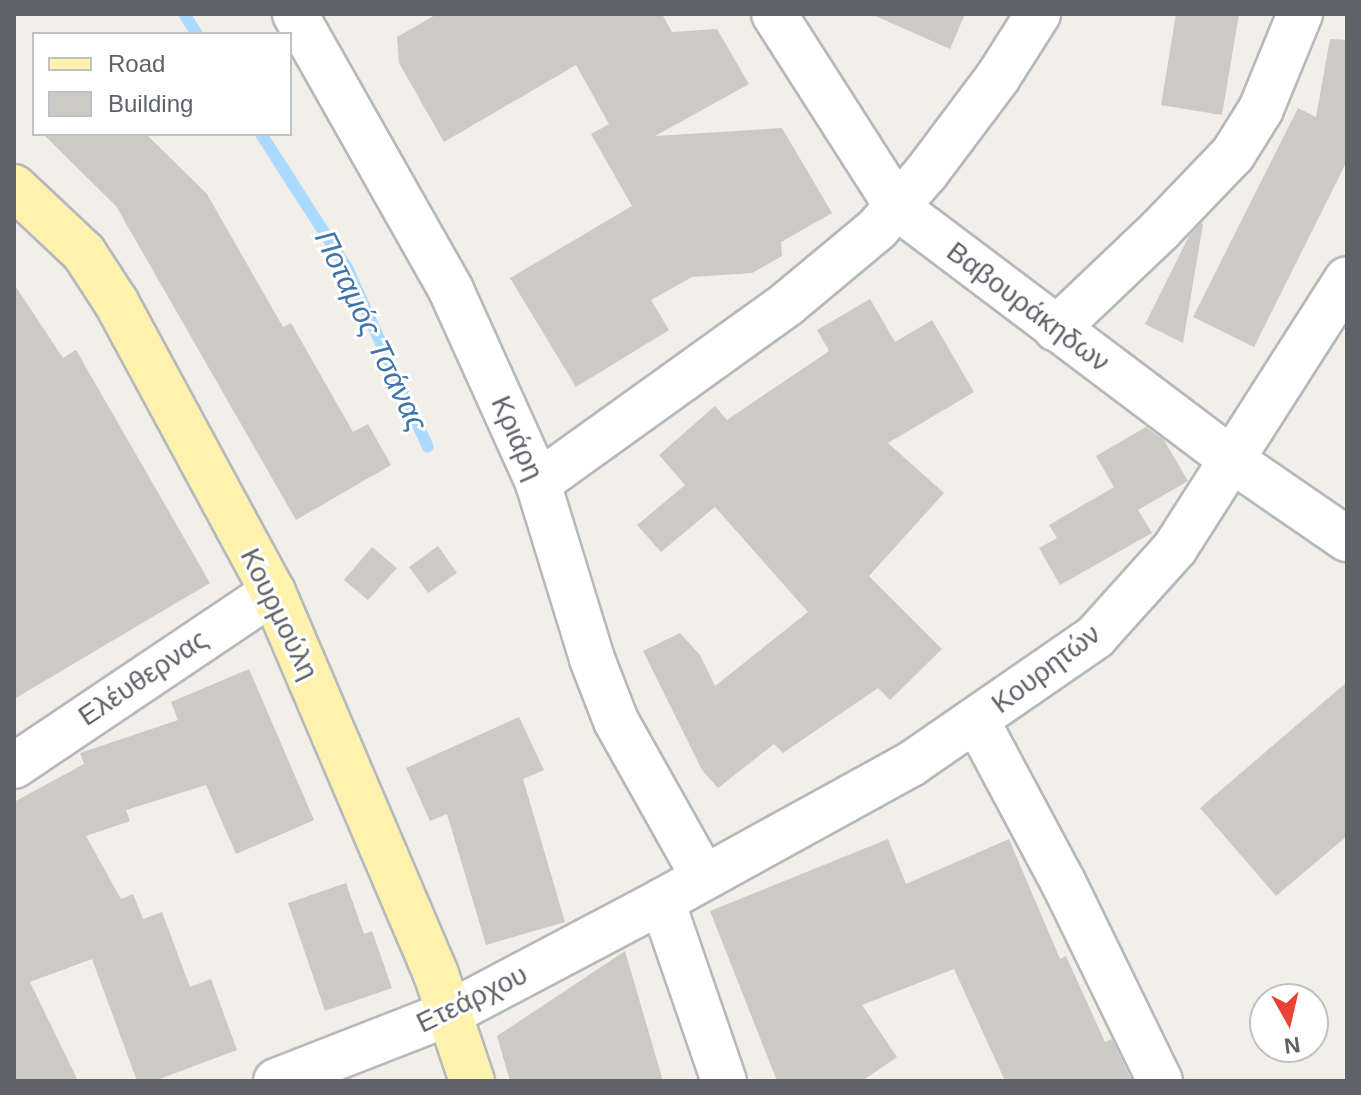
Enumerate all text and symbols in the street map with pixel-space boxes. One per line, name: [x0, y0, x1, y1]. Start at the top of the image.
legend: [32, 32, 292, 136]
text: Road: [108, 50, 165, 77]
text: Building: [108, 90, 193, 117]
water label: Ποταμός Τσάνας: [307, 224, 435, 438]
street label: Βαβουράκηδων: [940, 235, 1116, 379]
street label: Κριάρη: [484, 391, 550, 485]
street label: Κουρμούλη: [233, 543, 325, 685]
street label: Κουρητών: [985, 617, 1107, 721]
street label: Ελέυθερνας: [72, 623, 214, 733]
street label: Ετεάρχου: [411, 958, 533, 1040]
north arrow: [1249, 983, 1329, 1063]
text: N: [1283, 1032, 1302, 1059]

